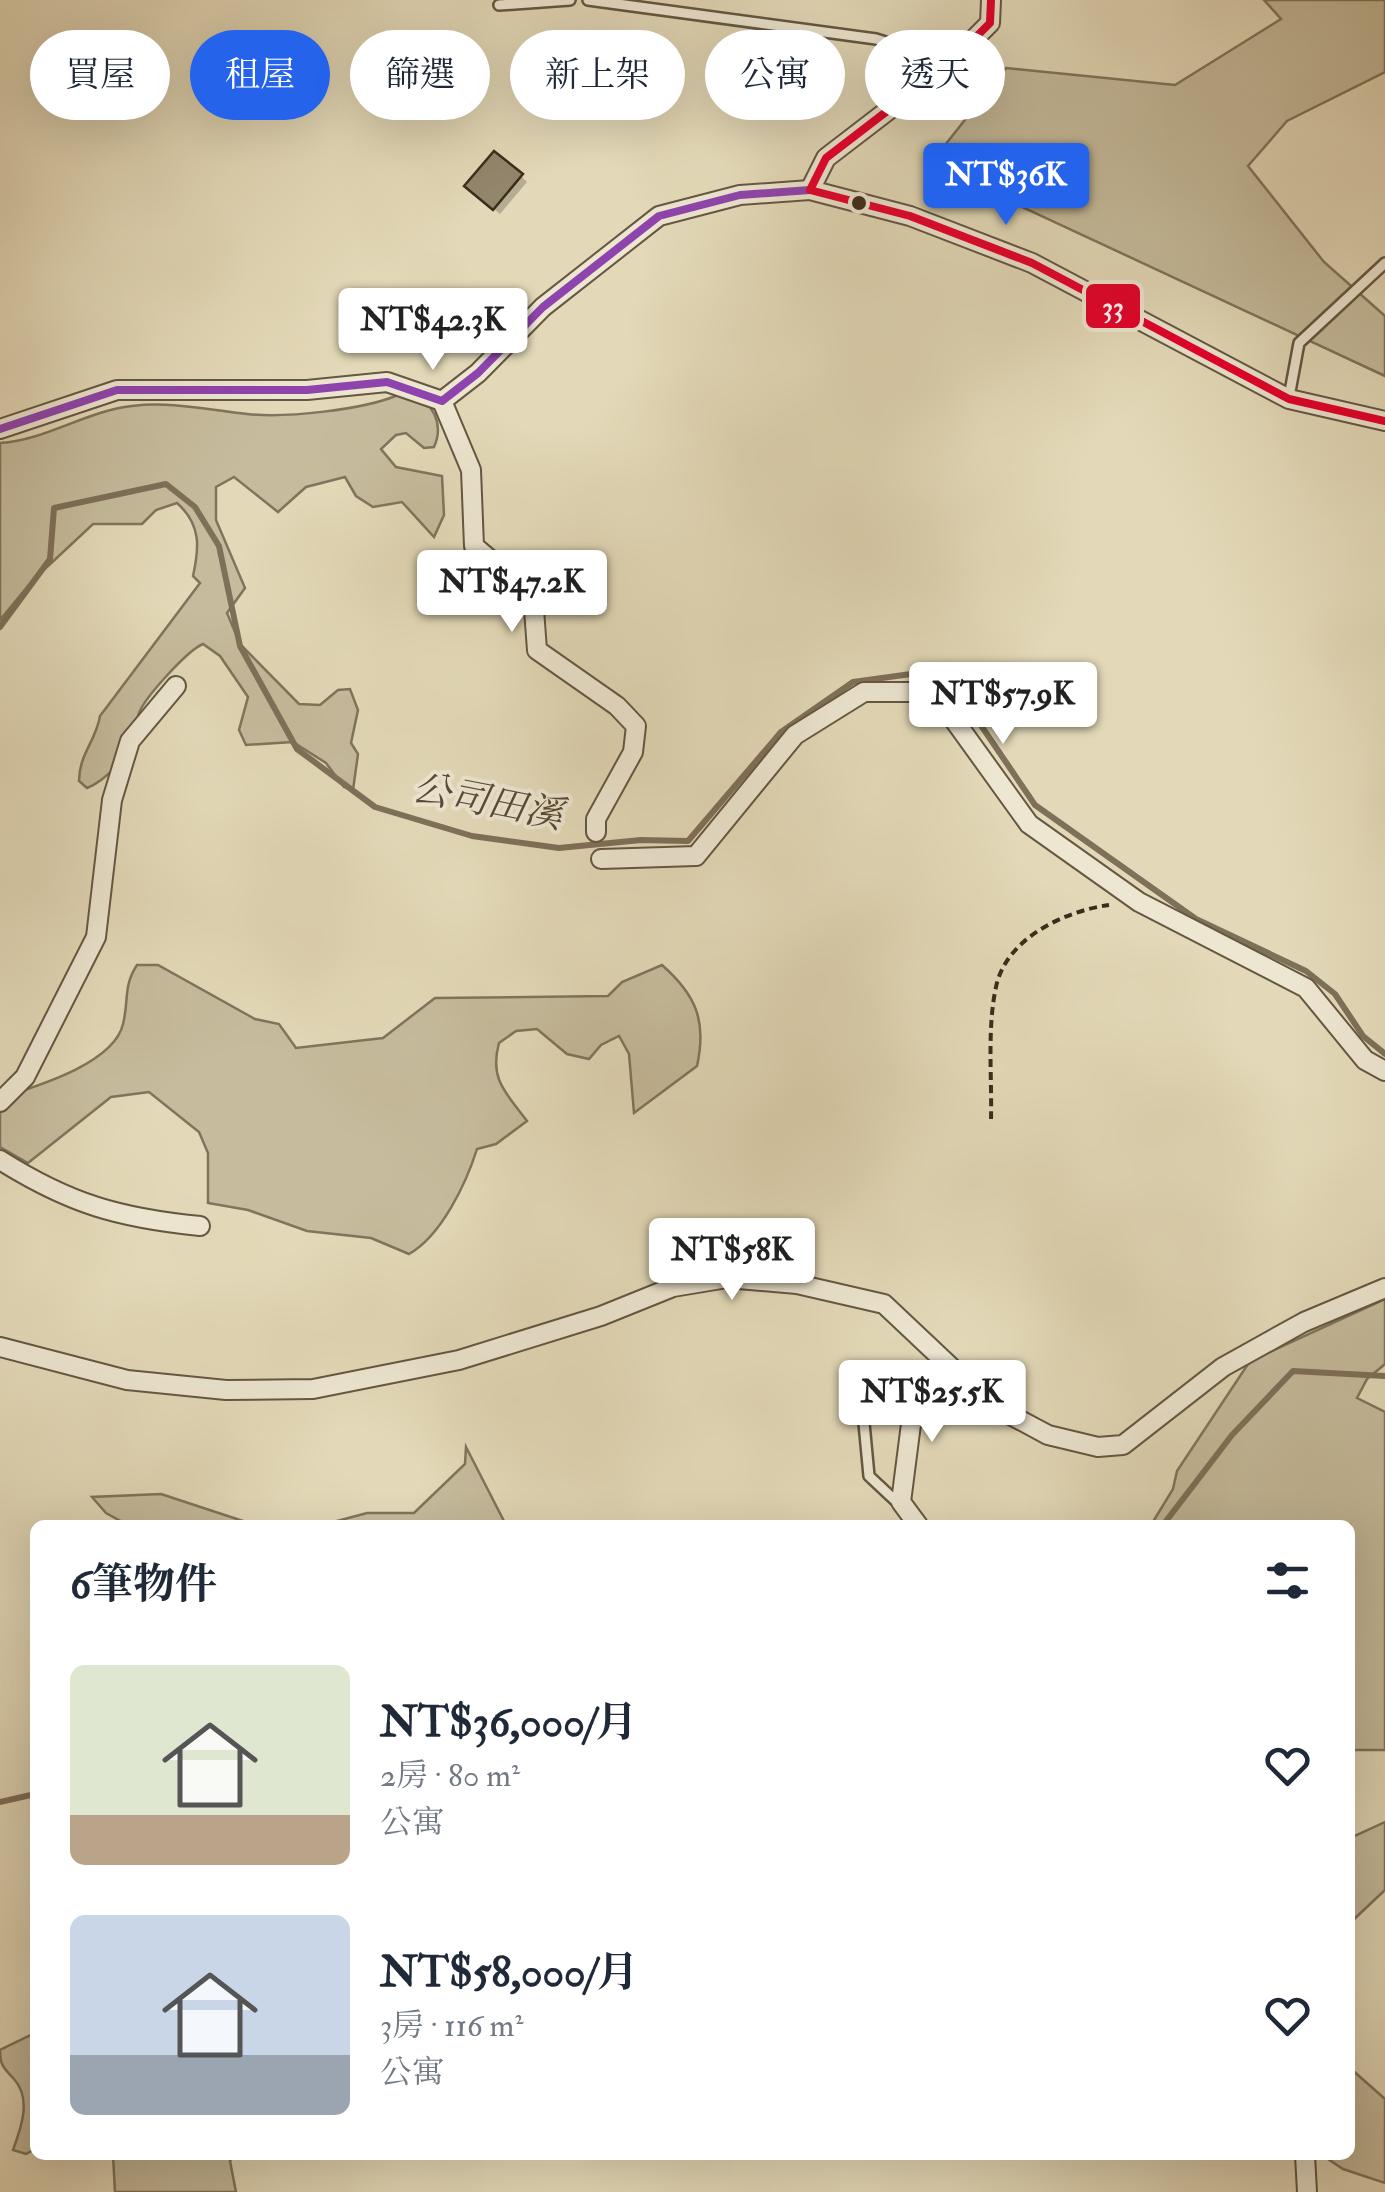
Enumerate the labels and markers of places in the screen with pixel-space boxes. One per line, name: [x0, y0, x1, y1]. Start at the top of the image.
pin: NT$36K: [925, 143, 1087, 228]
unlabelled marker: [849, 193, 869, 213]
pin: NT$42.3K: [330, 288, 536, 373]
pin: NT$47.2K: [409, 550, 615, 635]
pin: NT$57.9K: [900, 662, 1106, 747]
pin: NT$58K: [651, 1218, 813, 1303]
pin: NT$25.5K: [829, 1360, 1035, 1445]

